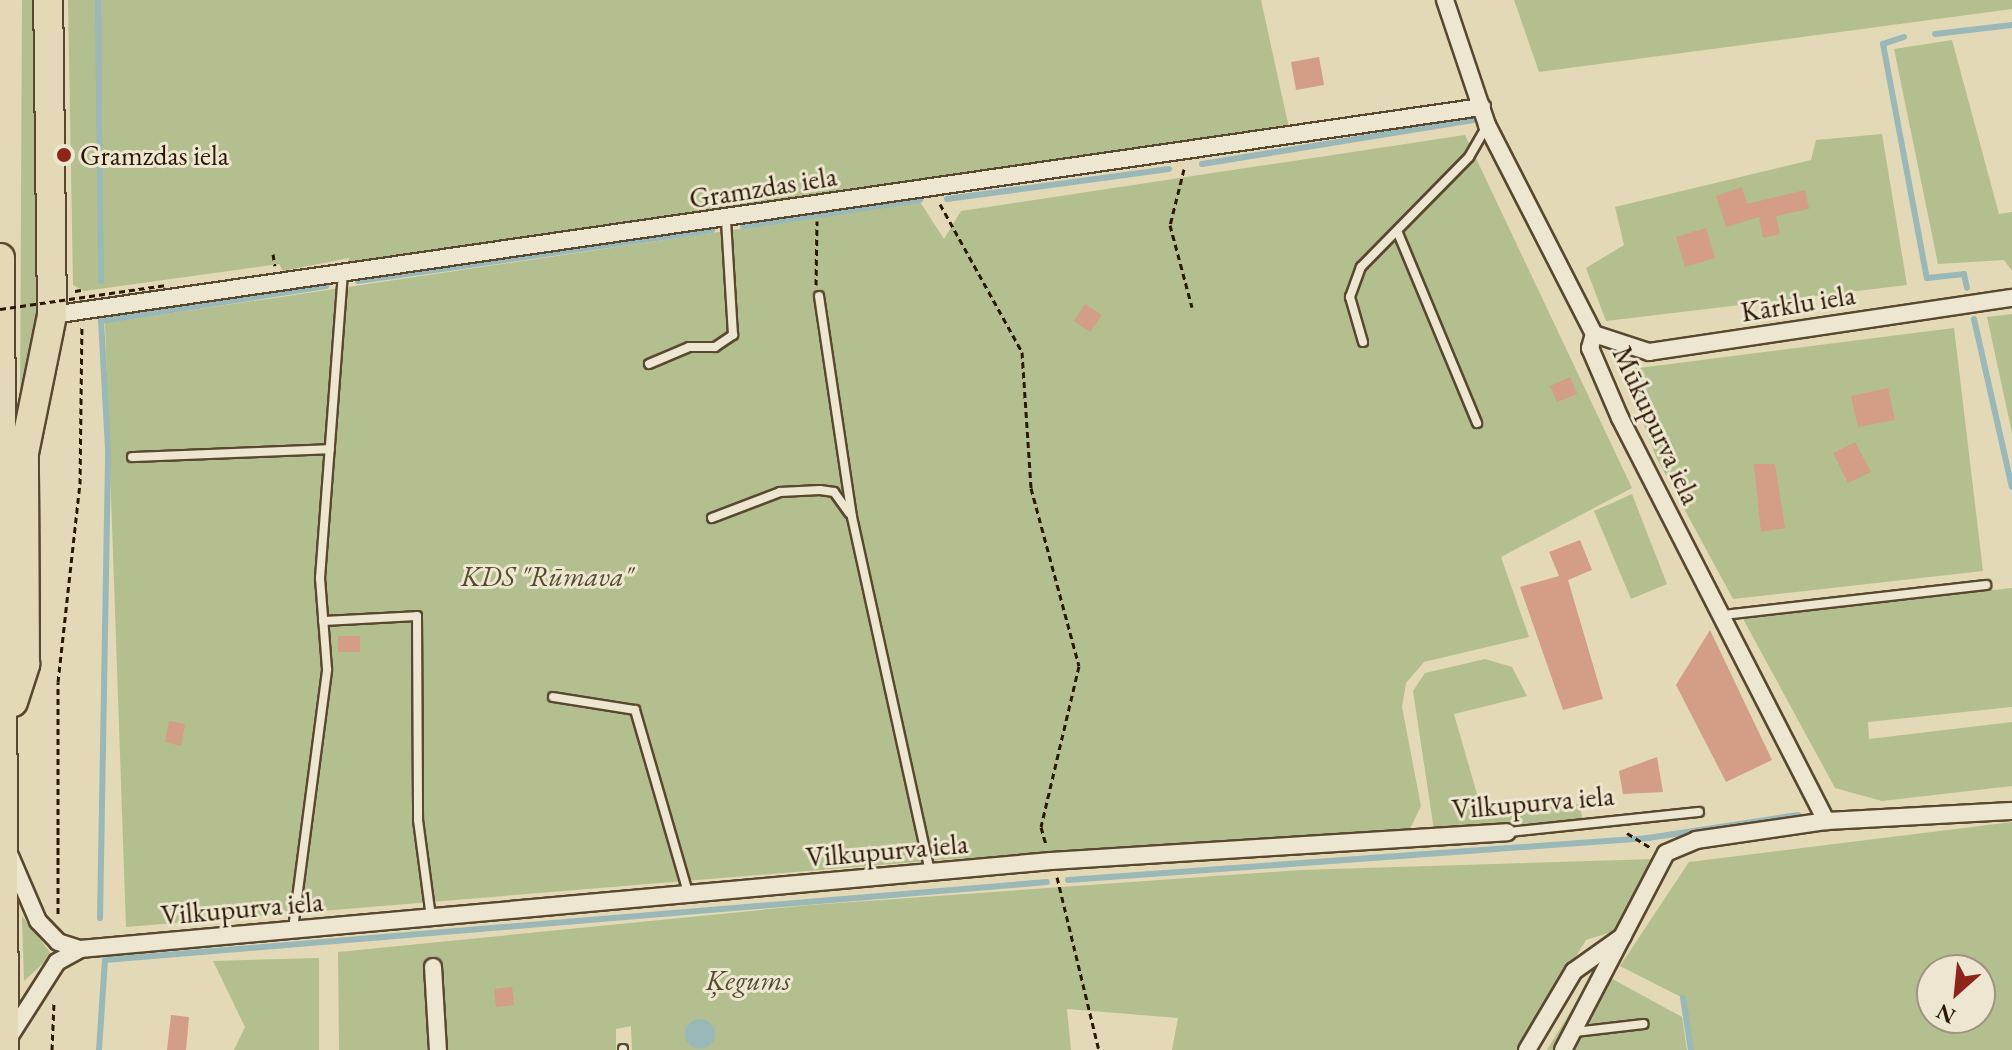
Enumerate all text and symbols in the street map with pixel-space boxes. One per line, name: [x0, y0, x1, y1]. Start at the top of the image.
place label: Gramzdas iela: [80, 138, 229, 172]
marker: Gramzdas iela: [55, 146, 73, 164]
street label: Gramzdas iela: [687, 159, 839, 215]
street label: Kārklu iela: [1738, 277, 1858, 329]
street label: Mūkupurva iela: [1606, 341, 1708, 509]
park label: KDS "Rūmava": [461, 559, 633, 593]
street label: Vilkupurva iela: [1451, 778, 1615, 826]
street label: Vilkupurva iela: [805, 826, 969, 874]
street label: Vilkupurva iela: [160, 884, 324, 932]
north arrow: [1916, 954, 1996, 1034]
park label: Ķegums: [706, 963, 790, 997]
text: N: [1931, 997, 1960, 1031]

